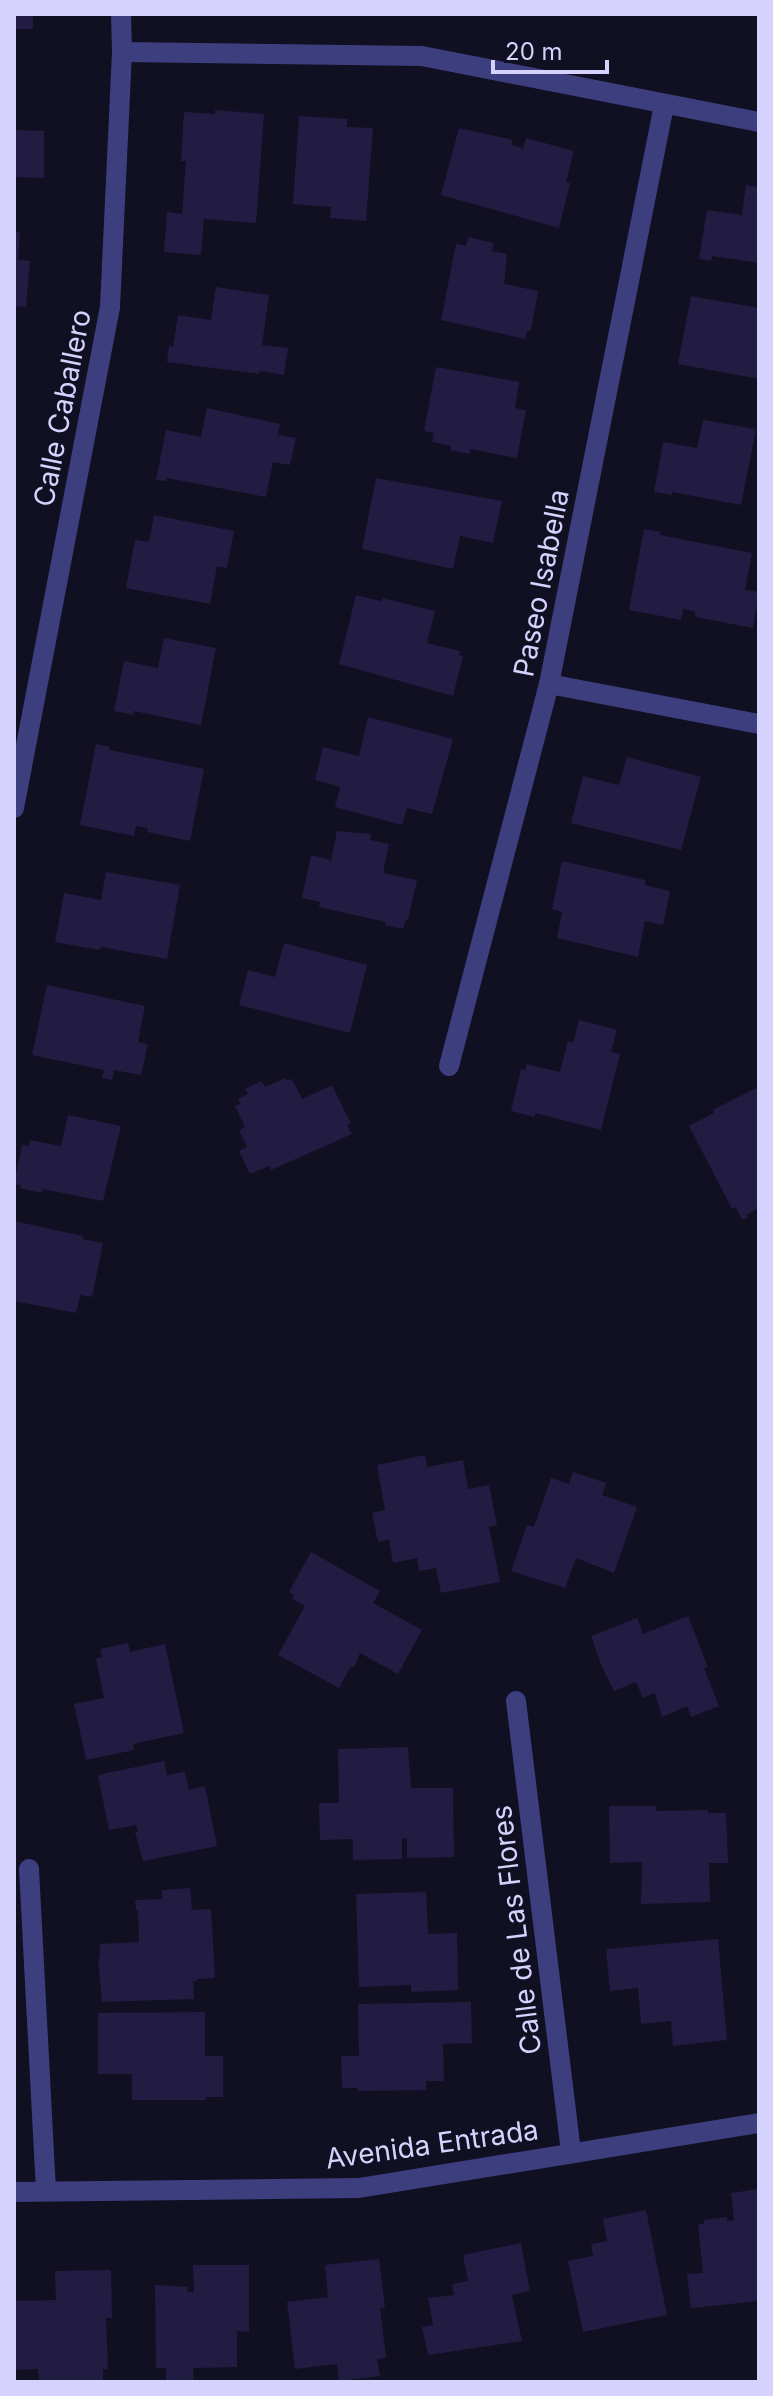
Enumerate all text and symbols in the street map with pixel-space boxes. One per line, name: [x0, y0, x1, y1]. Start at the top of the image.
scale bar: [493, 24, 607, 74]
text: 20 m: [505, 37, 563, 66]
street label: Calle Caballero: [26, 307, 98, 509]
street label: Paseo Isabella: [506, 486, 576, 680]
street label: Calle de Las Flores: [484, 1803, 548, 2057]
street label: Avenida Entrada: [323, 2112, 541, 2176]

